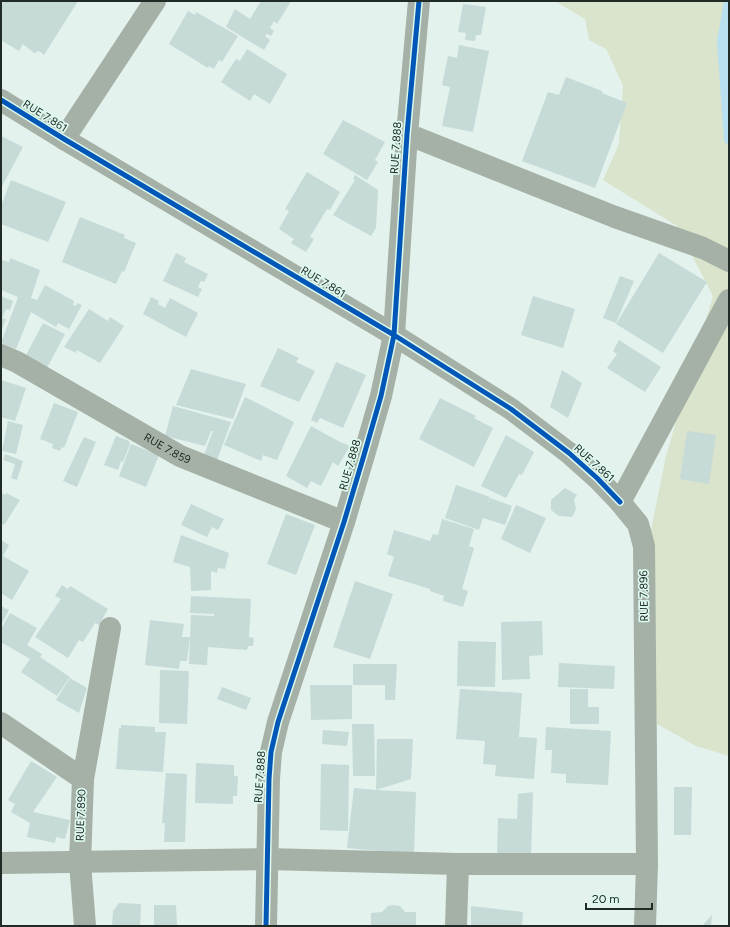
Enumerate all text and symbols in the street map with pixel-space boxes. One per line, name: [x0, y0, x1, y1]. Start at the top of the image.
street label: RUE 7.861: [21, 97, 69, 135]
street label: RUE 7.888: [388, 121, 404, 175]
street label: RUE 7.861: [298, 264, 348, 300]
street label: RUE 7.859: [142, 430, 193, 466]
street label: RUE 7.888: [337, 438, 364, 492]
street label: RUE 7.861: [571, 442, 617, 484]
street label: RUE 7.896: [637, 570, 651, 622]
street label: RUE 7.888: [252, 750, 268, 804]
street label: RUE 7.890: [74, 789, 88, 841]
scale bar: [586, 885, 652, 911]
text: 20 m: [592, 892, 620, 906]

